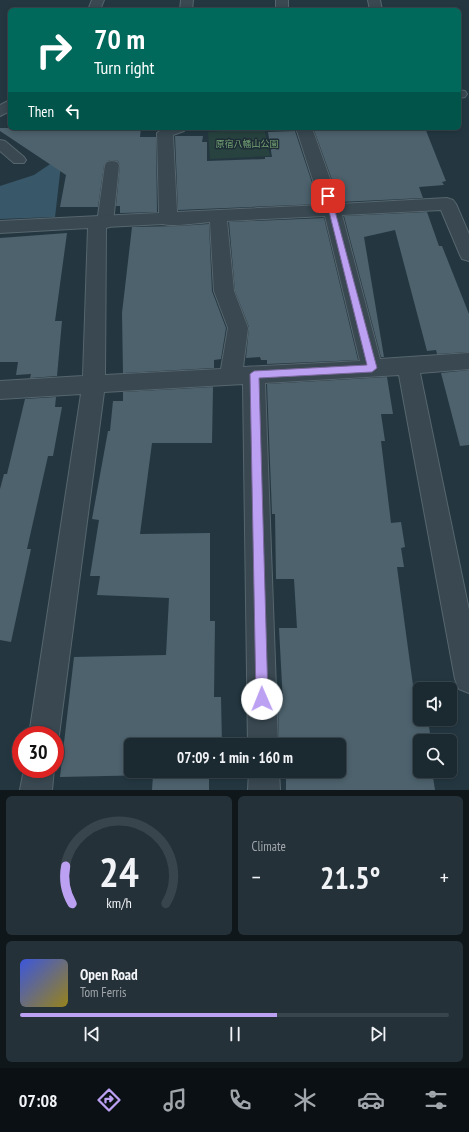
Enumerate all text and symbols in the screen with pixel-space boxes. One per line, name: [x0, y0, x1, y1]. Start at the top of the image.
text: 70 m: [94, 20, 145, 57]
icon: right: [28, 24, 80, 76]
text: Turn right: [94, 56, 154, 79]
icon: left: [62, 100, 84, 122]
text: Then: [28, 102, 54, 121]
park label: 原宿八幡山公園: [215, 138, 279, 149]
pin: [311, 179, 345, 213]
icon: arrive: [317, 185, 339, 207]
position arrow: [241, 678, 283, 720]
map controls: [413, 682, 457, 778]
button: sound: [413, 682, 457, 726]
speed limit sign: 30: [12, 726, 64, 778]
button: search: [413, 734, 457, 778]
text: 07:09 · 1 min · 160 m: [177, 748, 293, 767]
text: Climate: [252, 838, 286, 855]
text: 24: [99, 844, 139, 897]
text: 21.5°: [320, 858, 380, 897]
text: −: [252, 863, 261, 891]
text: +: [440, 863, 449, 891]
text: km/h: [106, 892, 131, 911]
text: Open Road: [80, 965, 138, 984]
text: Tom Ferris: [80, 984, 126, 1001]
icon: previous: [81, 1023, 103, 1045]
icon: pause: [224, 1023, 246, 1045]
icon: next: [367, 1023, 389, 1045]
icon: directions: [95, 1086, 123, 1114]
icon: music: [161, 1086, 189, 1114]
icon: phone: [226, 1086, 254, 1114]
icon: climate: [291, 1086, 319, 1114]
icon: car: [357, 1086, 385, 1114]
icon: filters: [422, 1086, 450, 1114]
text: 07:08: [19, 1089, 58, 1112]

